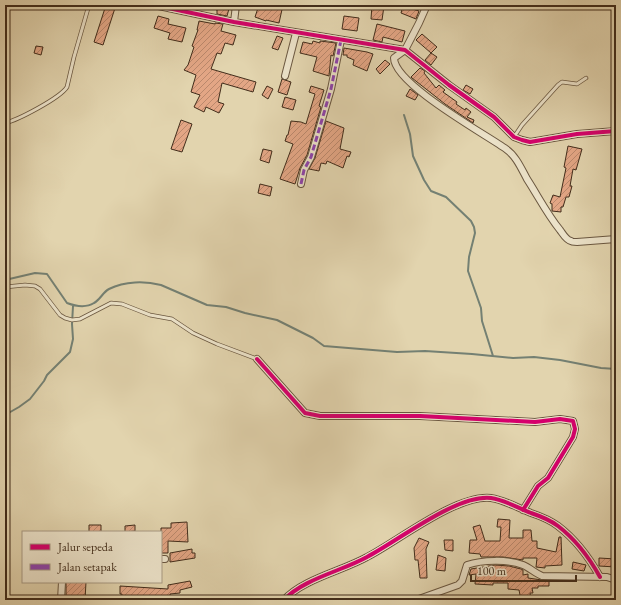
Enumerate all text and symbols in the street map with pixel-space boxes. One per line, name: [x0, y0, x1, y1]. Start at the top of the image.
legend: [22, 531, 162, 583]
text: Jalur sepeda: [57, 539, 113, 555]
scale bar: [471, 557, 576, 583]
text: Jalan setapak: [57, 559, 117, 575]
text: 100 m: [477, 563, 507, 579]

